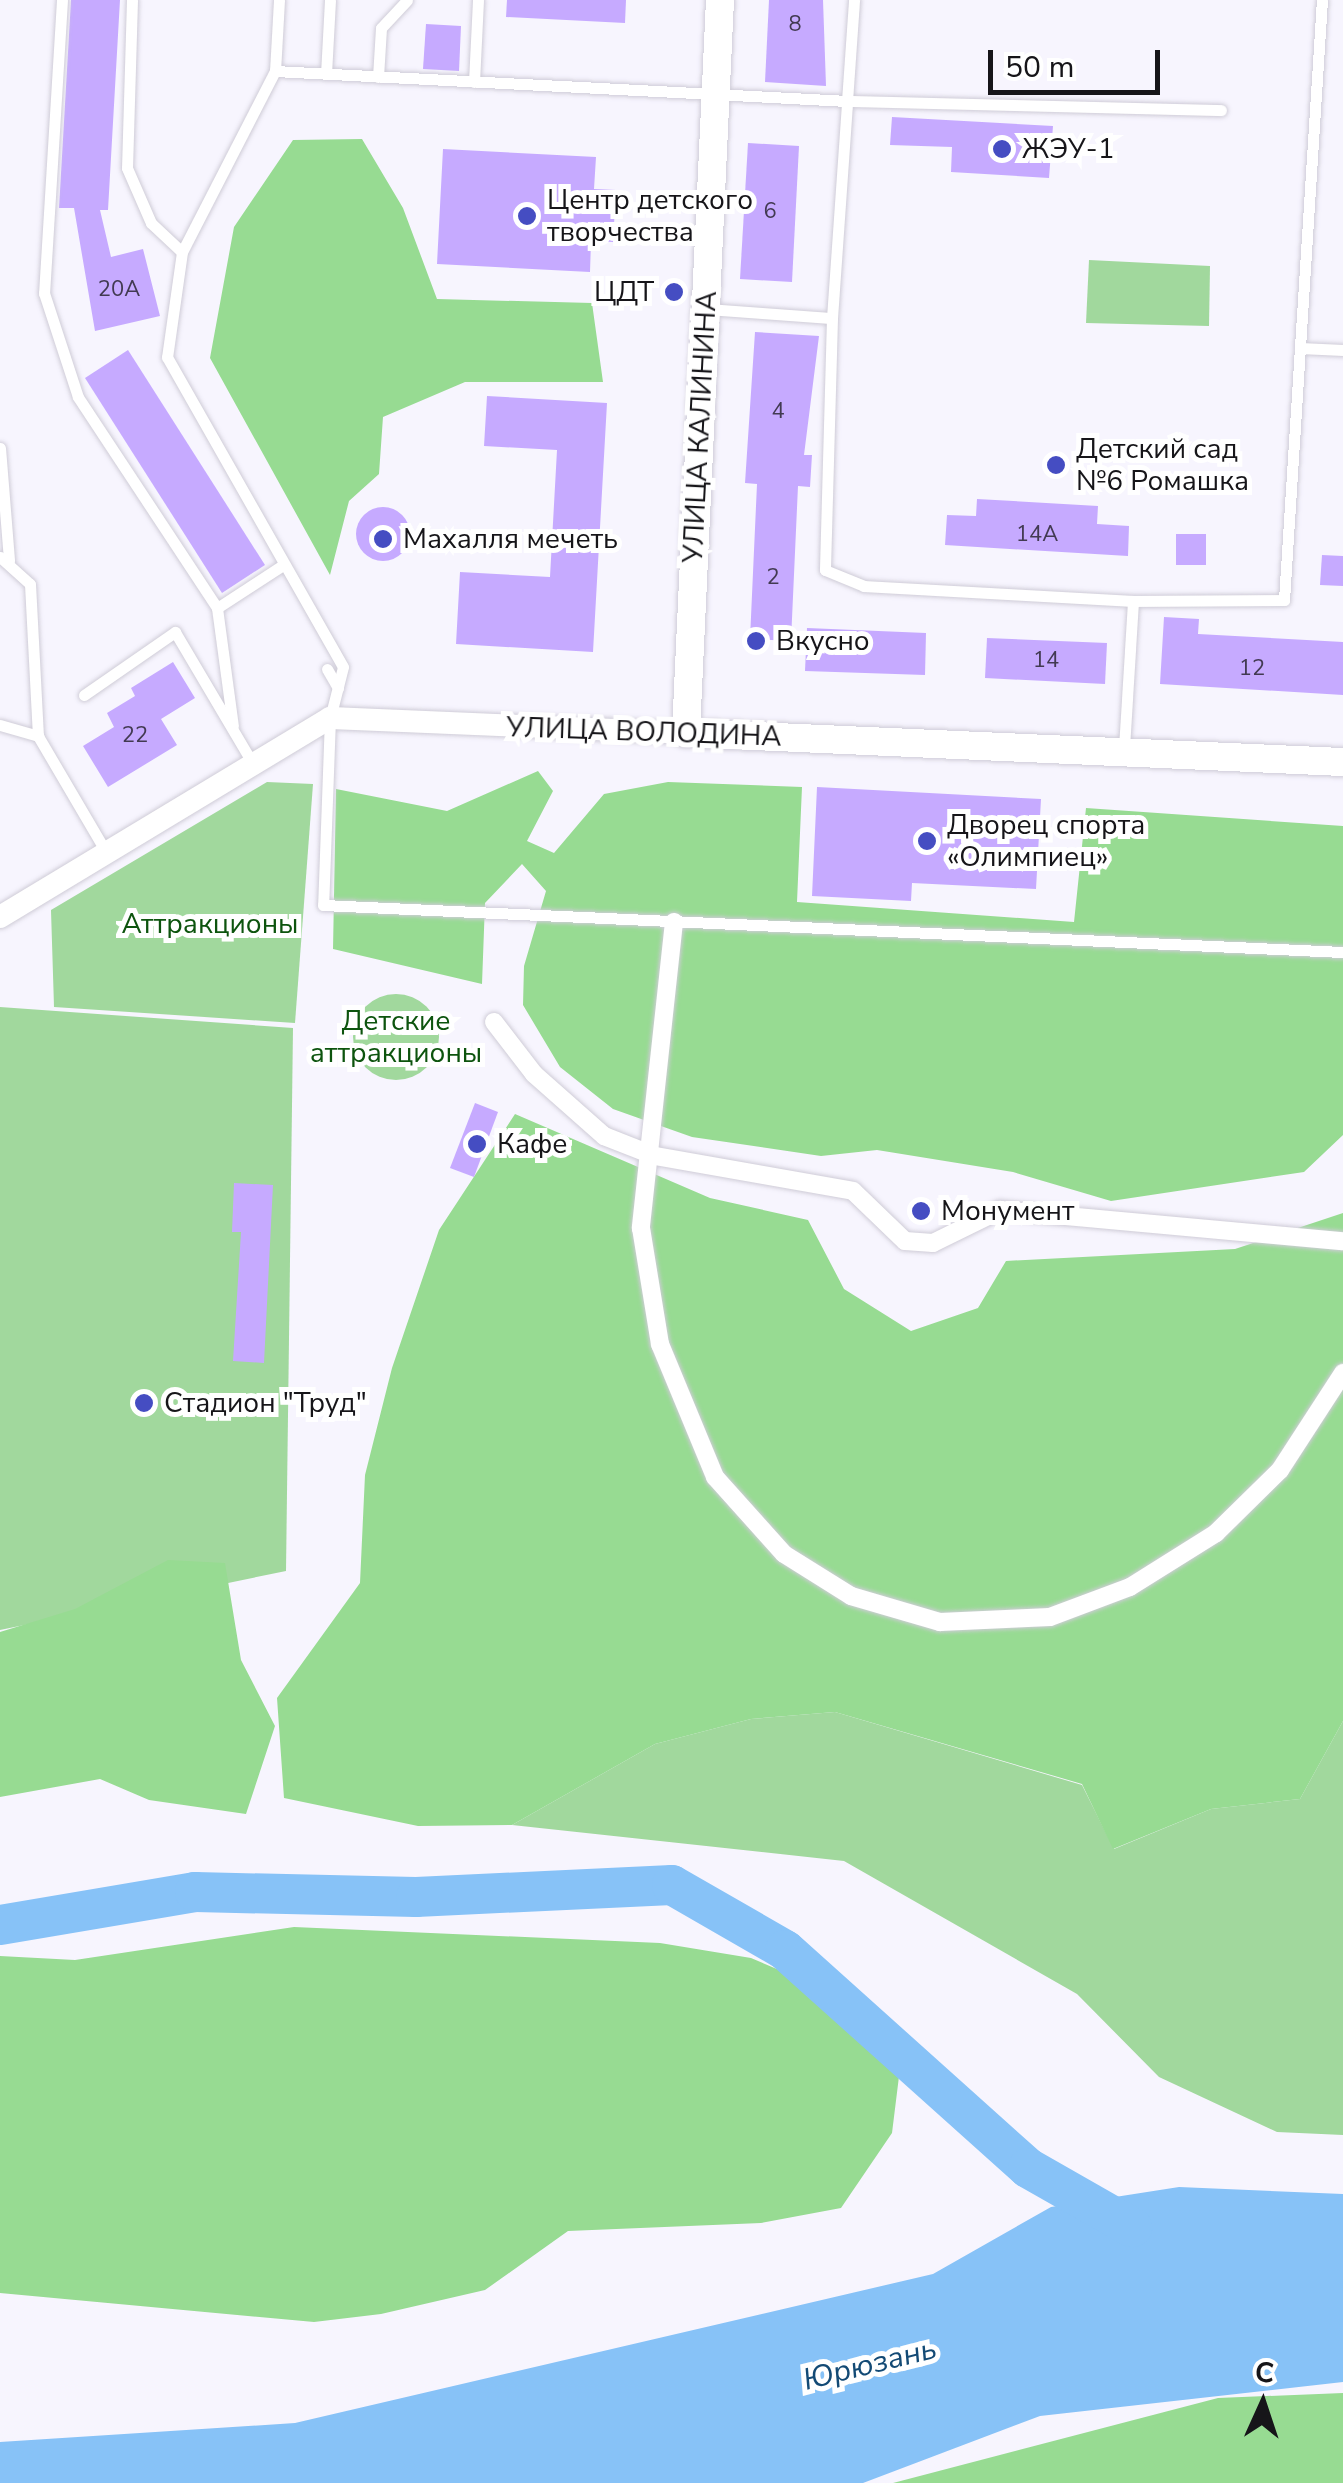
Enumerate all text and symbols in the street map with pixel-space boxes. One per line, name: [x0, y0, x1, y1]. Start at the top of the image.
house number: 8: [788, 12, 802, 38]
scale bar: [993, 30, 1166, 92]
text: 50 m: [1005, 47, 1074, 88]
place label: ЖЭУ-1: [1022, 132, 1114, 166]
marker: ЖЭУ-1: [991, 138, 1013, 160]
place label: Центр детского творчества: [547, 183, 753, 249]
house number: 6: [763, 199, 777, 225]
marker: Центр детского творчества: [516, 205, 538, 227]
place label: ЦДТ: [594, 275, 654, 309]
house number: 20А: [98, 277, 140, 303]
marker: ЦДТ: [663, 281, 685, 303]
street label: УЛИЦА КАЛИНИНА: [676, 290, 724, 564]
house number: 4: [771, 399, 785, 425]
place label: Детский сад №6 Ромашка: [1076, 432, 1249, 498]
marker: Детский сад №6 Ромашка: [1045, 454, 1067, 476]
place label: Махалля мечеть: [403, 522, 618, 556]
house number: 14А: [1016, 522, 1058, 548]
marker: Махалля мечеть: [372, 528, 394, 550]
house number: 2: [766, 565, 780, 591]
place label: Вкусно: [776, 624, 870, 658]
marker: Вкусно: [745, 630, 767, 652]
house number: 14: [1033, 648, 1059, 674]
house number: 12: [1239, 656, 1265, 682]
street label: УЛИЦА ВОЛОДИНА: [506, 710, 782, 754]
house number: 22: [122, 723, 148, 749]
place label: Дворец спорта «Олимпиец»: [947, 808, 1145, 874]
marker: Дворец спорта «Олимпиец»: [916, 830, 938, 852]
park label: Аттракционы: [121, 907, 299, 941]
park label: Детские аттракционы: [310, 1004, 482, 1070]
place label: Кафе: [497, 1127, 567, 1161]
marker: Кафе: [466, 1133, 488, 1155]
place label: Монумент: [941, 1194, 1074, 1228]
marker: Монумент: [910, 1200, 932, 1222]
place label: Стадион "Труд": [164, 1386, 367, 1420]
marker: Стадион "Труд": [133, 1392, 155, 1414]
water label: Юрюзань: [800, 2331, 940, 2399]
north arrow: [1213, 2353, 1313, 2453]
text: С: [1254, 2354, 1275, 2393]

